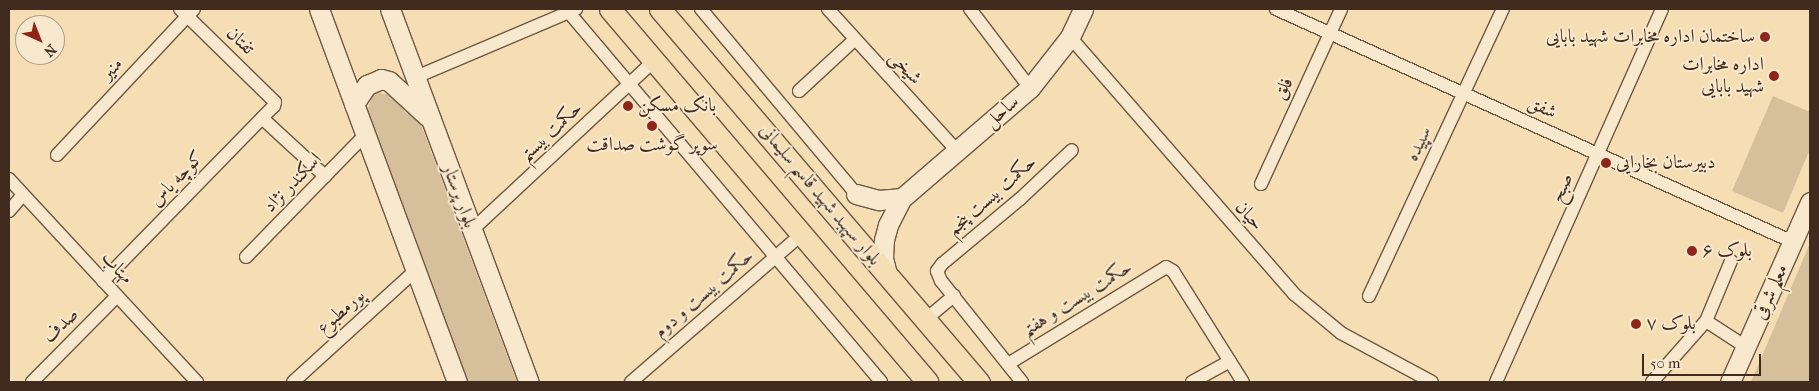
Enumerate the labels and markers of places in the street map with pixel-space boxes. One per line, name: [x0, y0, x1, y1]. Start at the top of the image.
place label: ساختمان اداره مخابرات شهید بابایی: [1546, 26, 1755, 48]
marker: ساختمان اداره مخابرات شهید بابایی: [1759, 31, 1771, 43]
place label: اداره مخابرات شهید بابایی: [1682, 54, 1764, 98]
marker: اداره مخابرات شهید بابایی: [1768, 70, 1780, 82]
place label: بانک مسکن: [638, 95, 716, 117]
marker: بانک مسکن: [622, 100, 634, 112]
marker: سوپر گوشت صداقت: [646, 120, 658, 132]
place label: سوپر گوشت صداقت: [586, 134, 718, 156]
place label: دبیرستان بخارایی: [1616, 152, 1716, 174]
marker: دبیرستان بخارایی: [1600, 157, 1612, 169]
place label: بلوک ۶: [1702, 240, 1752, 262]
marker: بلوک ۶: [1686, 245, 1698, 257]
place label: بلوک ۷: [1646, 313, 1696, 335]
marker: بلوک ۷: [1630, 318, 1642, 330]

